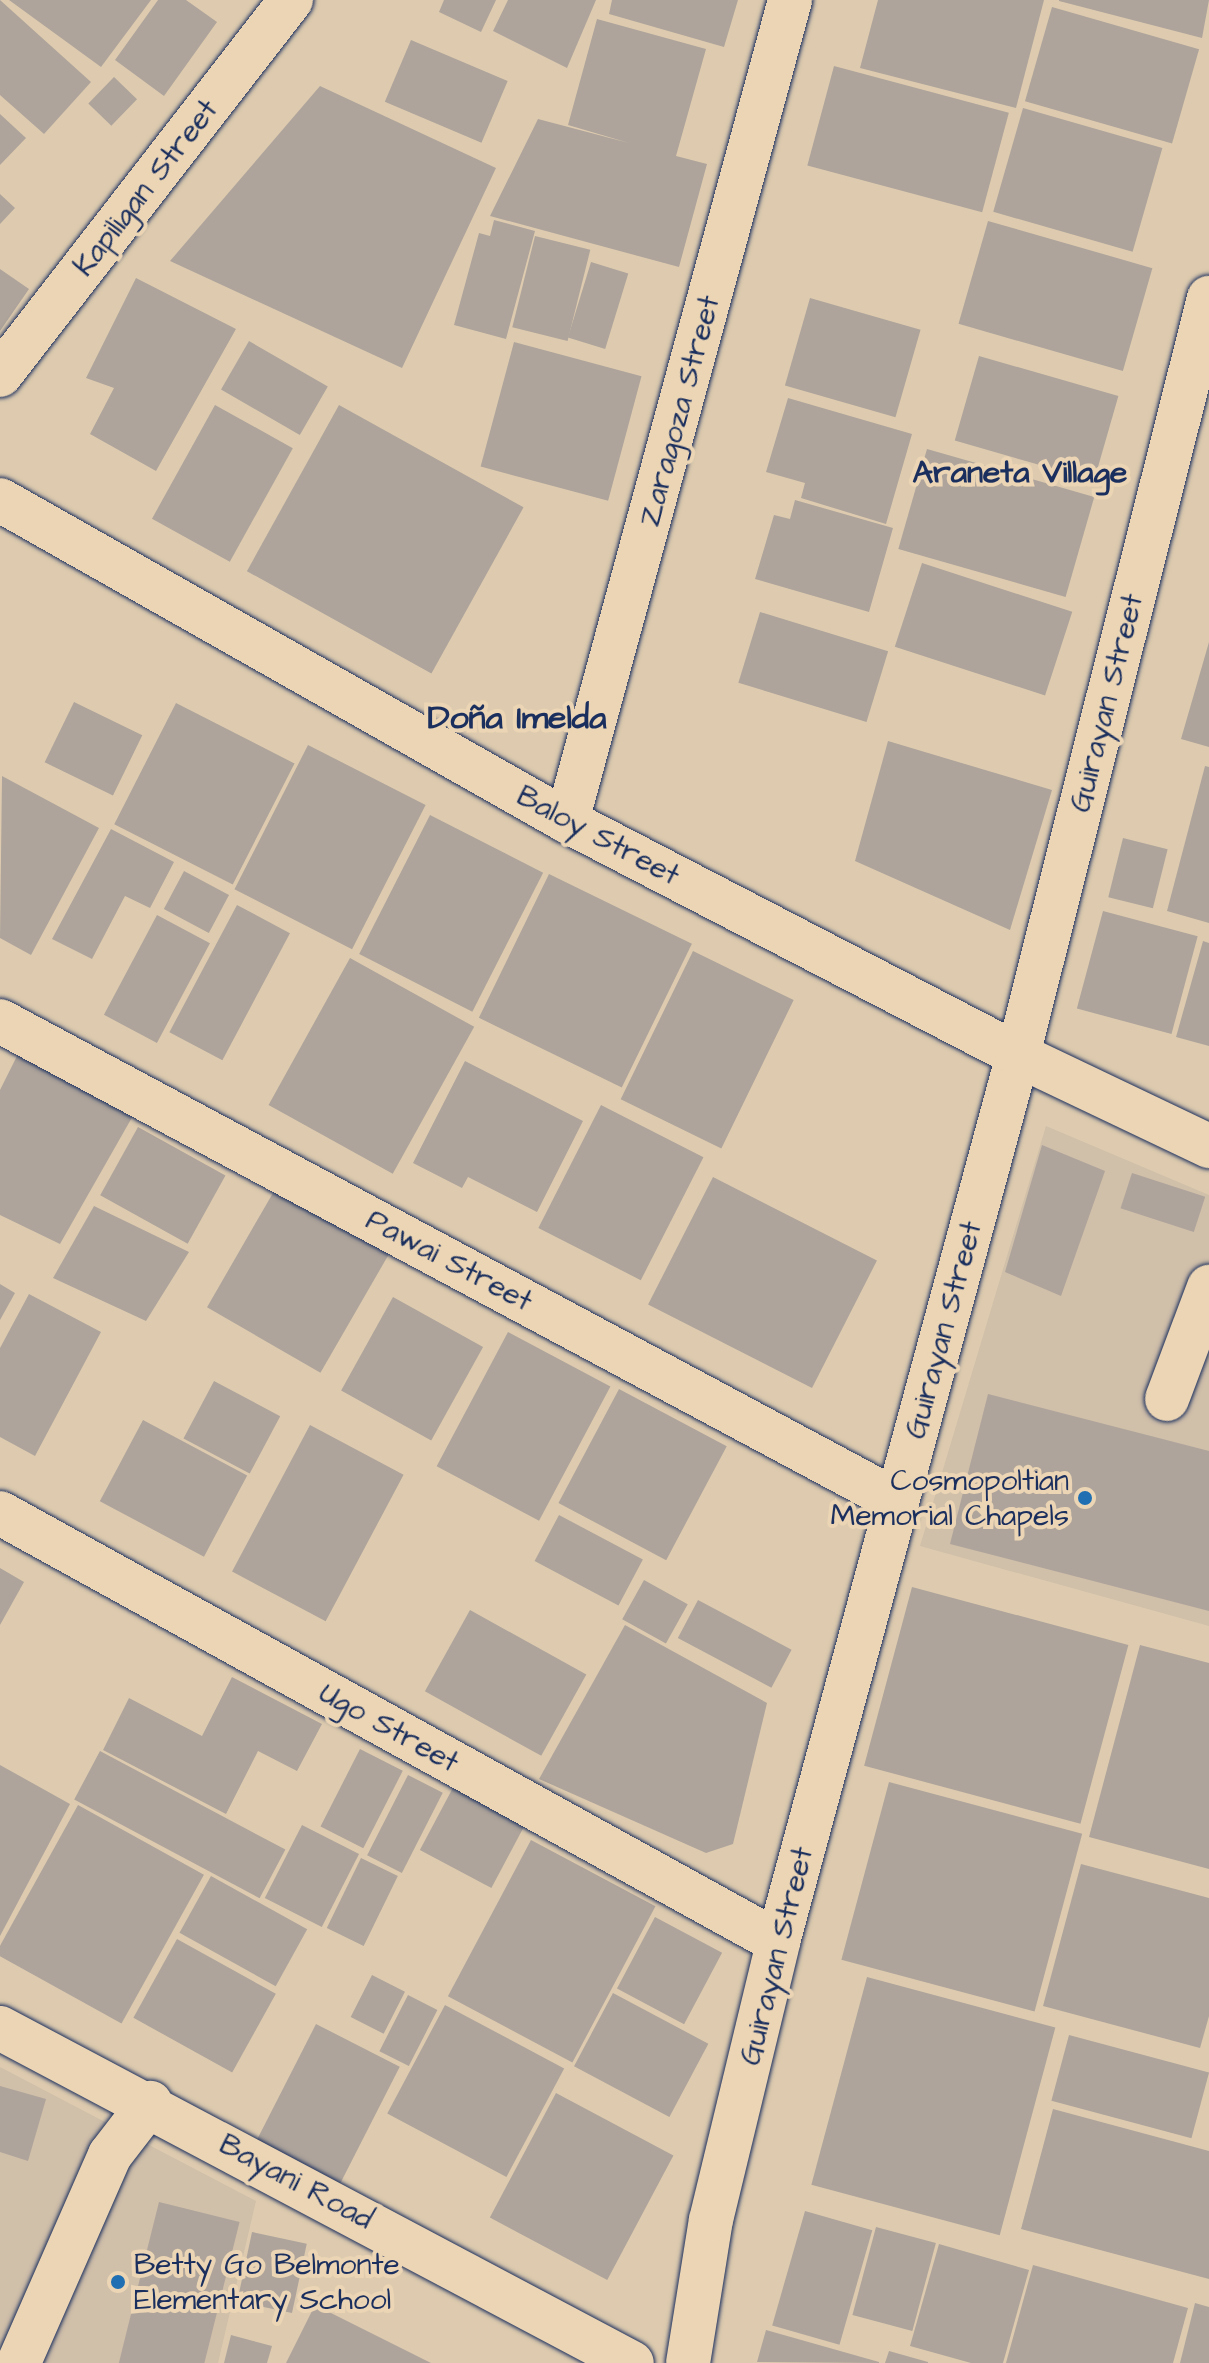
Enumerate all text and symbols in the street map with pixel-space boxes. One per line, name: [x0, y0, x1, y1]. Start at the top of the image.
street label: Kapiligan Street: [66, 93, 226, 283]
street label: Zaragoza Street: [632, 292, 728, 530]
district label: Araneta Village: [913, 454, 1127, 492]
street label: Guirayan Street: [1062, 590, 1152, 816]
district label: Doña Imelda: [427, 699, 607, 739]
street label: Baloy Street: [510, 778, 686, 894]
street label: Pawai Street: [360, 1202, 538, 1320]
street label: Guirayan Street: [898, 1217, 990, 1443]
place label: Cosmopoltian Memorial Chapels: [831, 1463, 1069, 1534]
marker: Cosmopoltian Memorial Chapels: [1076, 1489, 1094, 1507]
street label: Ugo Street: [313, 1675, 465, 1781]
street label: Guirayan Street: [732, 1843, 822, 2069]
street label: Bayani Road: [213, 2126, 379, 2238]
place label: Betty Go Belmonte Elementary School: [134, 2247, 400, 2318]
marker: Betty Go Belmonte Elementary School: [109, 2273, 127, 2291]

